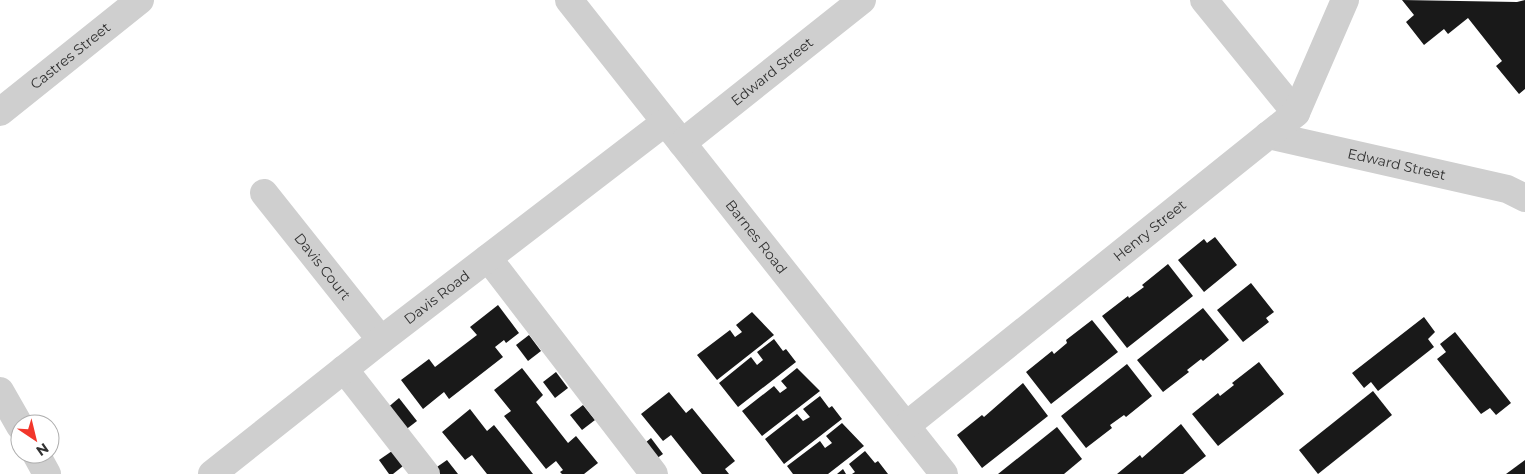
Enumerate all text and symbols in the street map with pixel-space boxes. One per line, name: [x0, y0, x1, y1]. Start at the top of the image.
street label: Castres Street: [27, 18, 114, 93]
street label: Edward Street: [727, 33, 817, 110]
street label: Edward Street: [1346, 144, 1448, 184]
street label: Barnes Road: [722, 196, 791, 277]
street label: Henry Street: [1109, 196, 1190, 265]
street label: Davis Court: [290, 229, 355, 304]
street label: Davis Road: [400, 266, 473, 328]
north arrow: [10, 414, 60, 464]
text: N: [33, 439, 52, 460]

